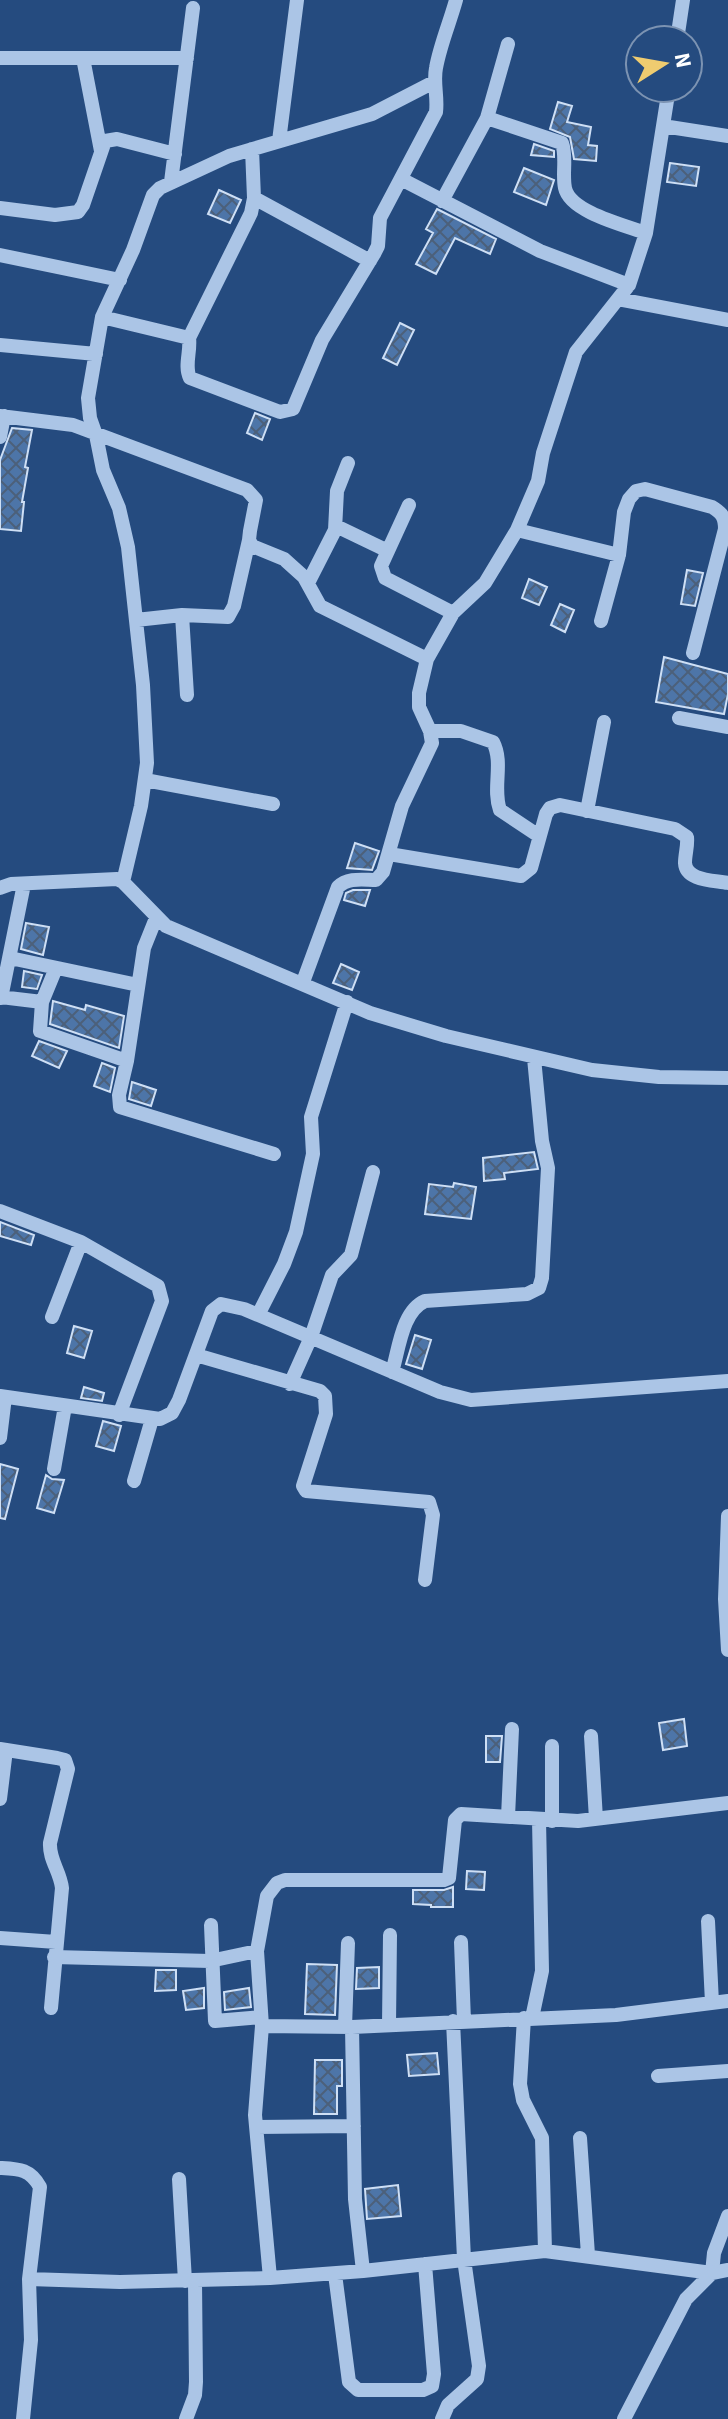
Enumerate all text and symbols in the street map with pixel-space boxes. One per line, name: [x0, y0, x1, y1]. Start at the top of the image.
north arrow: [624, 24, 704, 104]
text: N: [666, 50, 700, 71]

